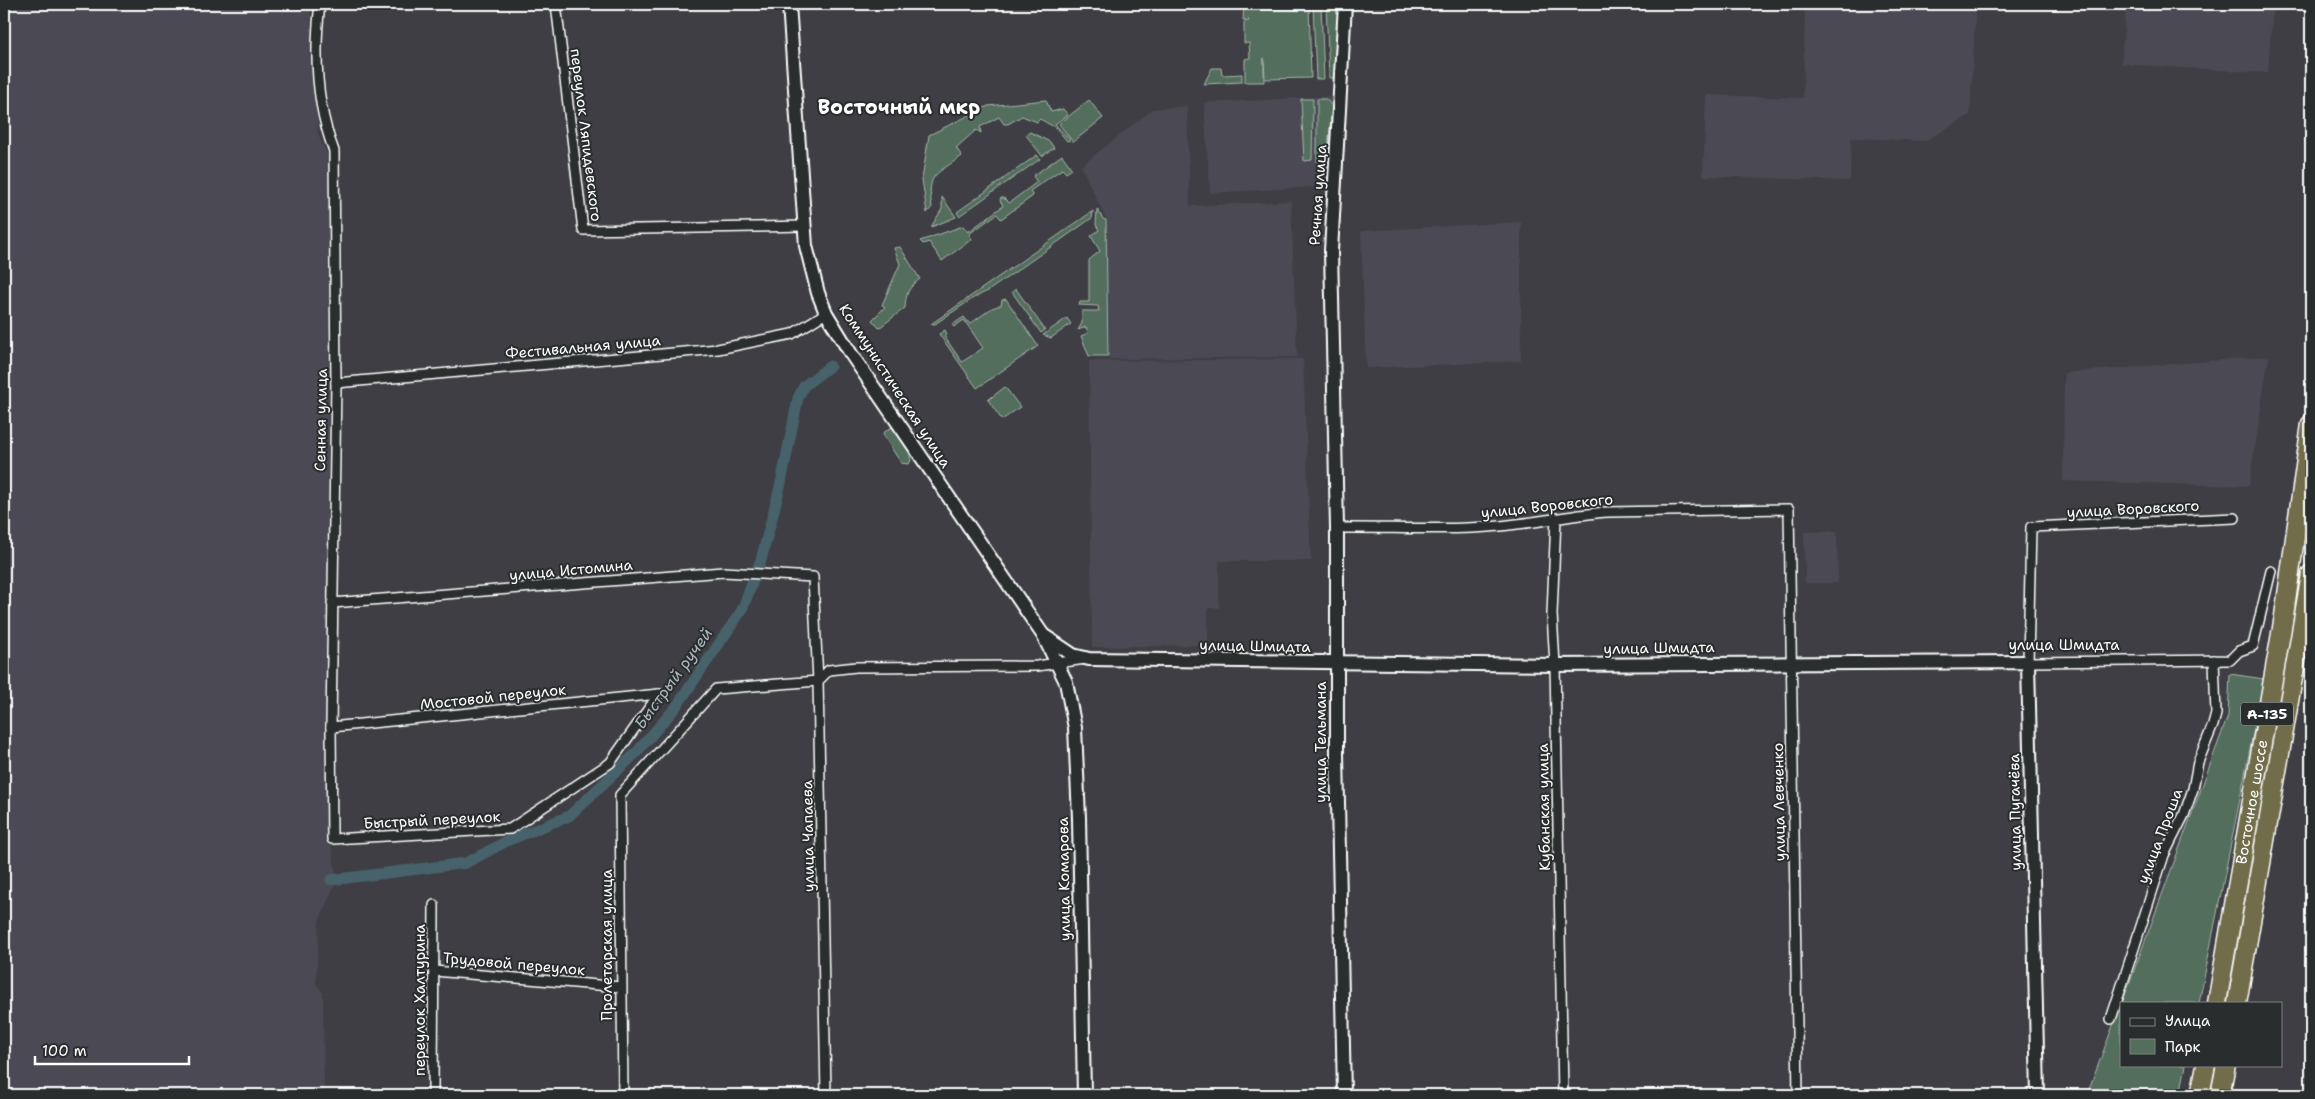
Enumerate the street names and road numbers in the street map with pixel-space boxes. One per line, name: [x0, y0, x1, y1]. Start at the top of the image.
street label: переулок Ляпидевского: [565, 47, 607, 223]
street label: Речная улица: [1305, 143, 1332, 246]
street label: Коммунистическая улица: [834, 300, 956, 472]
street label: Фестивальная улица: [505, 330, 662, 364]
street label: Сенная улица: [310, 368, 332, 472]
street label: улица Воровского: [1480, 489, 1614, 523]
street label: улица Воровского: [2066, 496, 2200, 522]
street label: улица Истомина: [508, 555, 634, 585]
street label: улица Шмидта: [1199, 635, 1311, 657]
street label: улица Шмидта: [2008, 635, 2120, 655]
street label: улица Шмидта: [1603, 637, 1715, 659]
street label: Мостовой переулок: [419, 679, 567, 715]
street label: улица Тельмана: [1311, 681, 1331, 803]
road number: А-135: [2241, 702, 2293, 726]
street label: Восточное шоссе: [2231, 738, 2272, 866]
street label: Кубанская улица: [1533, 742, 1555, 871]
street label: улица Левченко: [1768, 743, 1790, 861]
street label: улица Пугачёва: [2004, 753, 2026, 871]
street label: улица Чапаева: [797, 779, 819, 892]
street label: улица Проша: [2133, 785, 2188, 886]
street label: Быстрый переулок: [363, 806, 501, 834]
street label: улица Комарова: [1053, 816, 1075, 941]
street label: Пролетарская улица: [597, 869, 617, 1021]
street label: переулок Халтурина: [410, 923, 430, 1076]
street label: Трудовой переулок: [442, 948, 586, 980]

